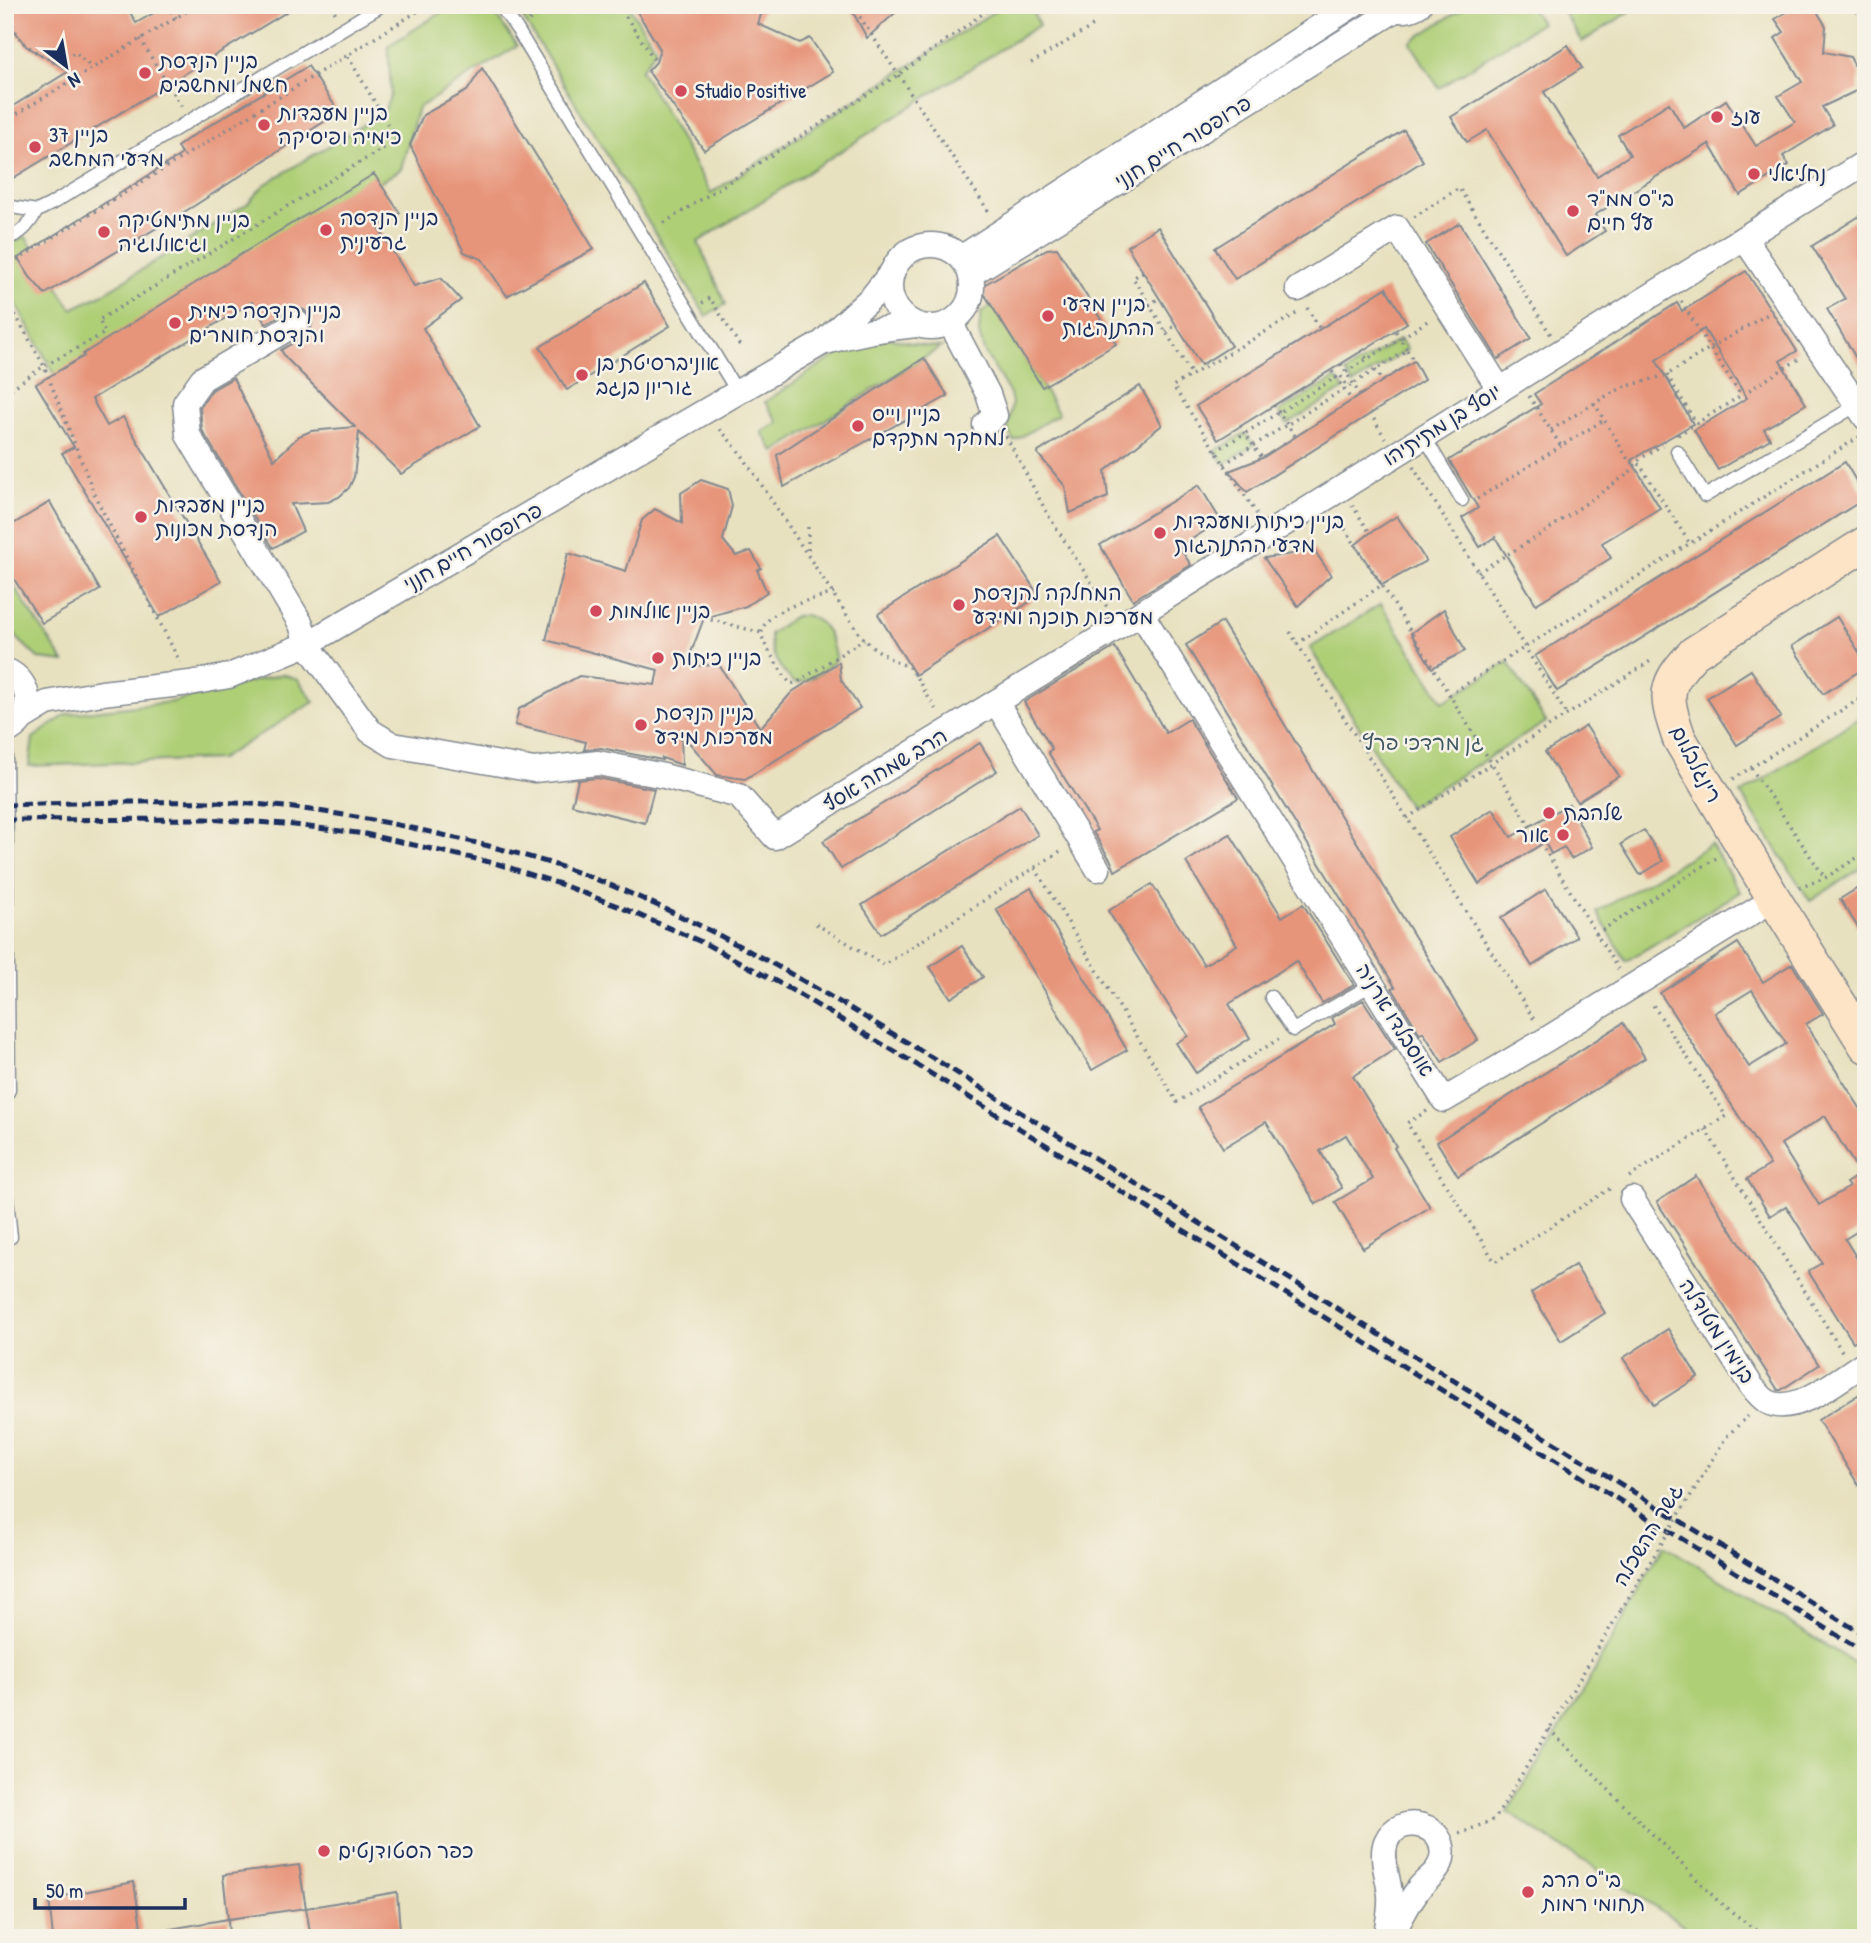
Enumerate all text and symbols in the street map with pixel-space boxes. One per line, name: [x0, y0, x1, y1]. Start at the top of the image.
north arrow: [32, 32, 102, 102]
place label: בניין הנדסת חשמל ומחשבים: [158, 46, 288, 99]
marker: בניין הנדסת חשמל ומחשבים: [137, 65, 153, 81]
text: N: [64, 67, 86, 94]
place label: Studio Positive: [695, 76, 807, 105]
marker: Studio Positive: [673, 83, 689, 99]
street label: פרופסור חיים חנני: [1109, 88, 1257, 195]
place label: בניין מעבדות כימיה ופיסיקה: [276, 98, 402, 151]
place label: עוז: [1731, 102, 1761, 131]
marker: עוז: [1709, 109, 1725, 125]
marker: בניין מעבדות כימיה ופיסיקה: [256, 117, 272, 133]
place label: בניין 37 מדעי המחשב: [49, 120, 164, 173]
marker: בניין 37 מדעי המחשב: [27, 139, 43, 155]
place label: נחליאלי: [1768, 159, 1826, 188]
marker: נחליאלי: [1746, 166, 1762, 182]
place label: בי"ס ממ"ד עץ חיים: [1587, 184, 1674, 237]
place label: בניין הנדסה גרעינית: [340, 203, 439, 256]
marker: בי"ס ממ"ד עץ חיים: [1565, 203, 1581, 219]
place label: בניין מתימטיקה וגיאולוגיה: [118, 205, 250, 258]
marker: בניין הנדסה גרעינית: [318, 222, 334, 238]
marker: בניין מתימטיקה וגיאולוגיה: [96, 224, 112, 240]
place label: בניין מדעי ההתנהגות: [1062, 289, 1155, 342]
place label: בניין הנדסה כימית והנדסת חומרים: [188, 296, 341, 349]
marker: בניין מדעי ההתנהגות: [1040, 308, 1056, 324]
marker: בניין הנדסה כימית והנדסת חומרים: [167, 315, 183, 331]
place label: אוניברסיטת בן גוריון בנגב: [596, 348, 719, 401]
marker: אוניברסיטת בן גוריון בנגב: [574, 367, 590, 383]
street label: יוסף בן מתיתיהו: [1377, 377, 1507, 473]
place label: בניין וייס למחקר מתקדם: [872, 399, 1006, 452]
marker: בניין וייס למחקר מתקדם: [850, 418, 866, 434]
place label: בניין מעבדות הנדסת מכונות: [153, 490, 278, 543]
street label: פרופסור חיים חנני: [398, 495, 548, 598]
place label: בניין כיתות ומעבדות מדעי ההתנהגות: [1172, 506, 1344, 559]
marker: בניין מעבדות הנדסת מכונות: [133, 509, 149, 525]
marker: בניין כיתות ומעבדות מדעי ההתנהגות: [1152, 525, 1168, 541]
place label: המחלקה להנדסת מערכות תוכנה ומידע: [972, 578, 1153, 631]
place label: בניין אולמות: [608, 596, 710, 625]
marker: המחלקה להנדסת מערכות תוכנה ומידע: [951, 597, 967, 613]
marker: בניין אולמות: [588, 603, 604, 619]
place label: בניין כיתות: [672, 643, 762, 672]
marker: בניין כיתות: [650, 650, 666, 666]
place label: בניין הנדסת מערכות מידע: [654, 698, 773, 751]
marker: בניין הנדסת מערכות מידע: [633, 717, 649, 733]
street label: רינגלבלום: [1664, 720, 1729, 808]
street label: הרב שמחה אסף: [817, 721, 953, 818]
park label: גן מרדכי פרץ: [1362, 728, 1484, 757]
place label: שלהבת: [1563, 798, 1623, 827]
marker: שלהבת: [1541, 805, 1557, 821]
place label: אור: [1516, 820, 1549, 849]
marker: אור: [1555, 827, 1571, 843]
street label: אוסבלדו ארניה: [1349, 957, 1442, 1082]
street label: בנימין מטודלה: [1673, 1272, 1762, 1389]
street label: גשר ההשכלה: [1606, 1478, 1690, 1591]
place label: כפר הסטודנטים: [338, 1836, 474, 1865]
marker: כפר הסטודנטים: [316, 1843, 332, 1859]
place label: בי"ס הרב תחומי רמות: [1540, 1865, 1645, 1918]
scale bar: [35, 1866, 186, 1910]
text: 50 m: [46, 1876, 83, 1905]
marker: בי"ס הרב תחומי רמות: [1520, 1884, 1536, 1900]

